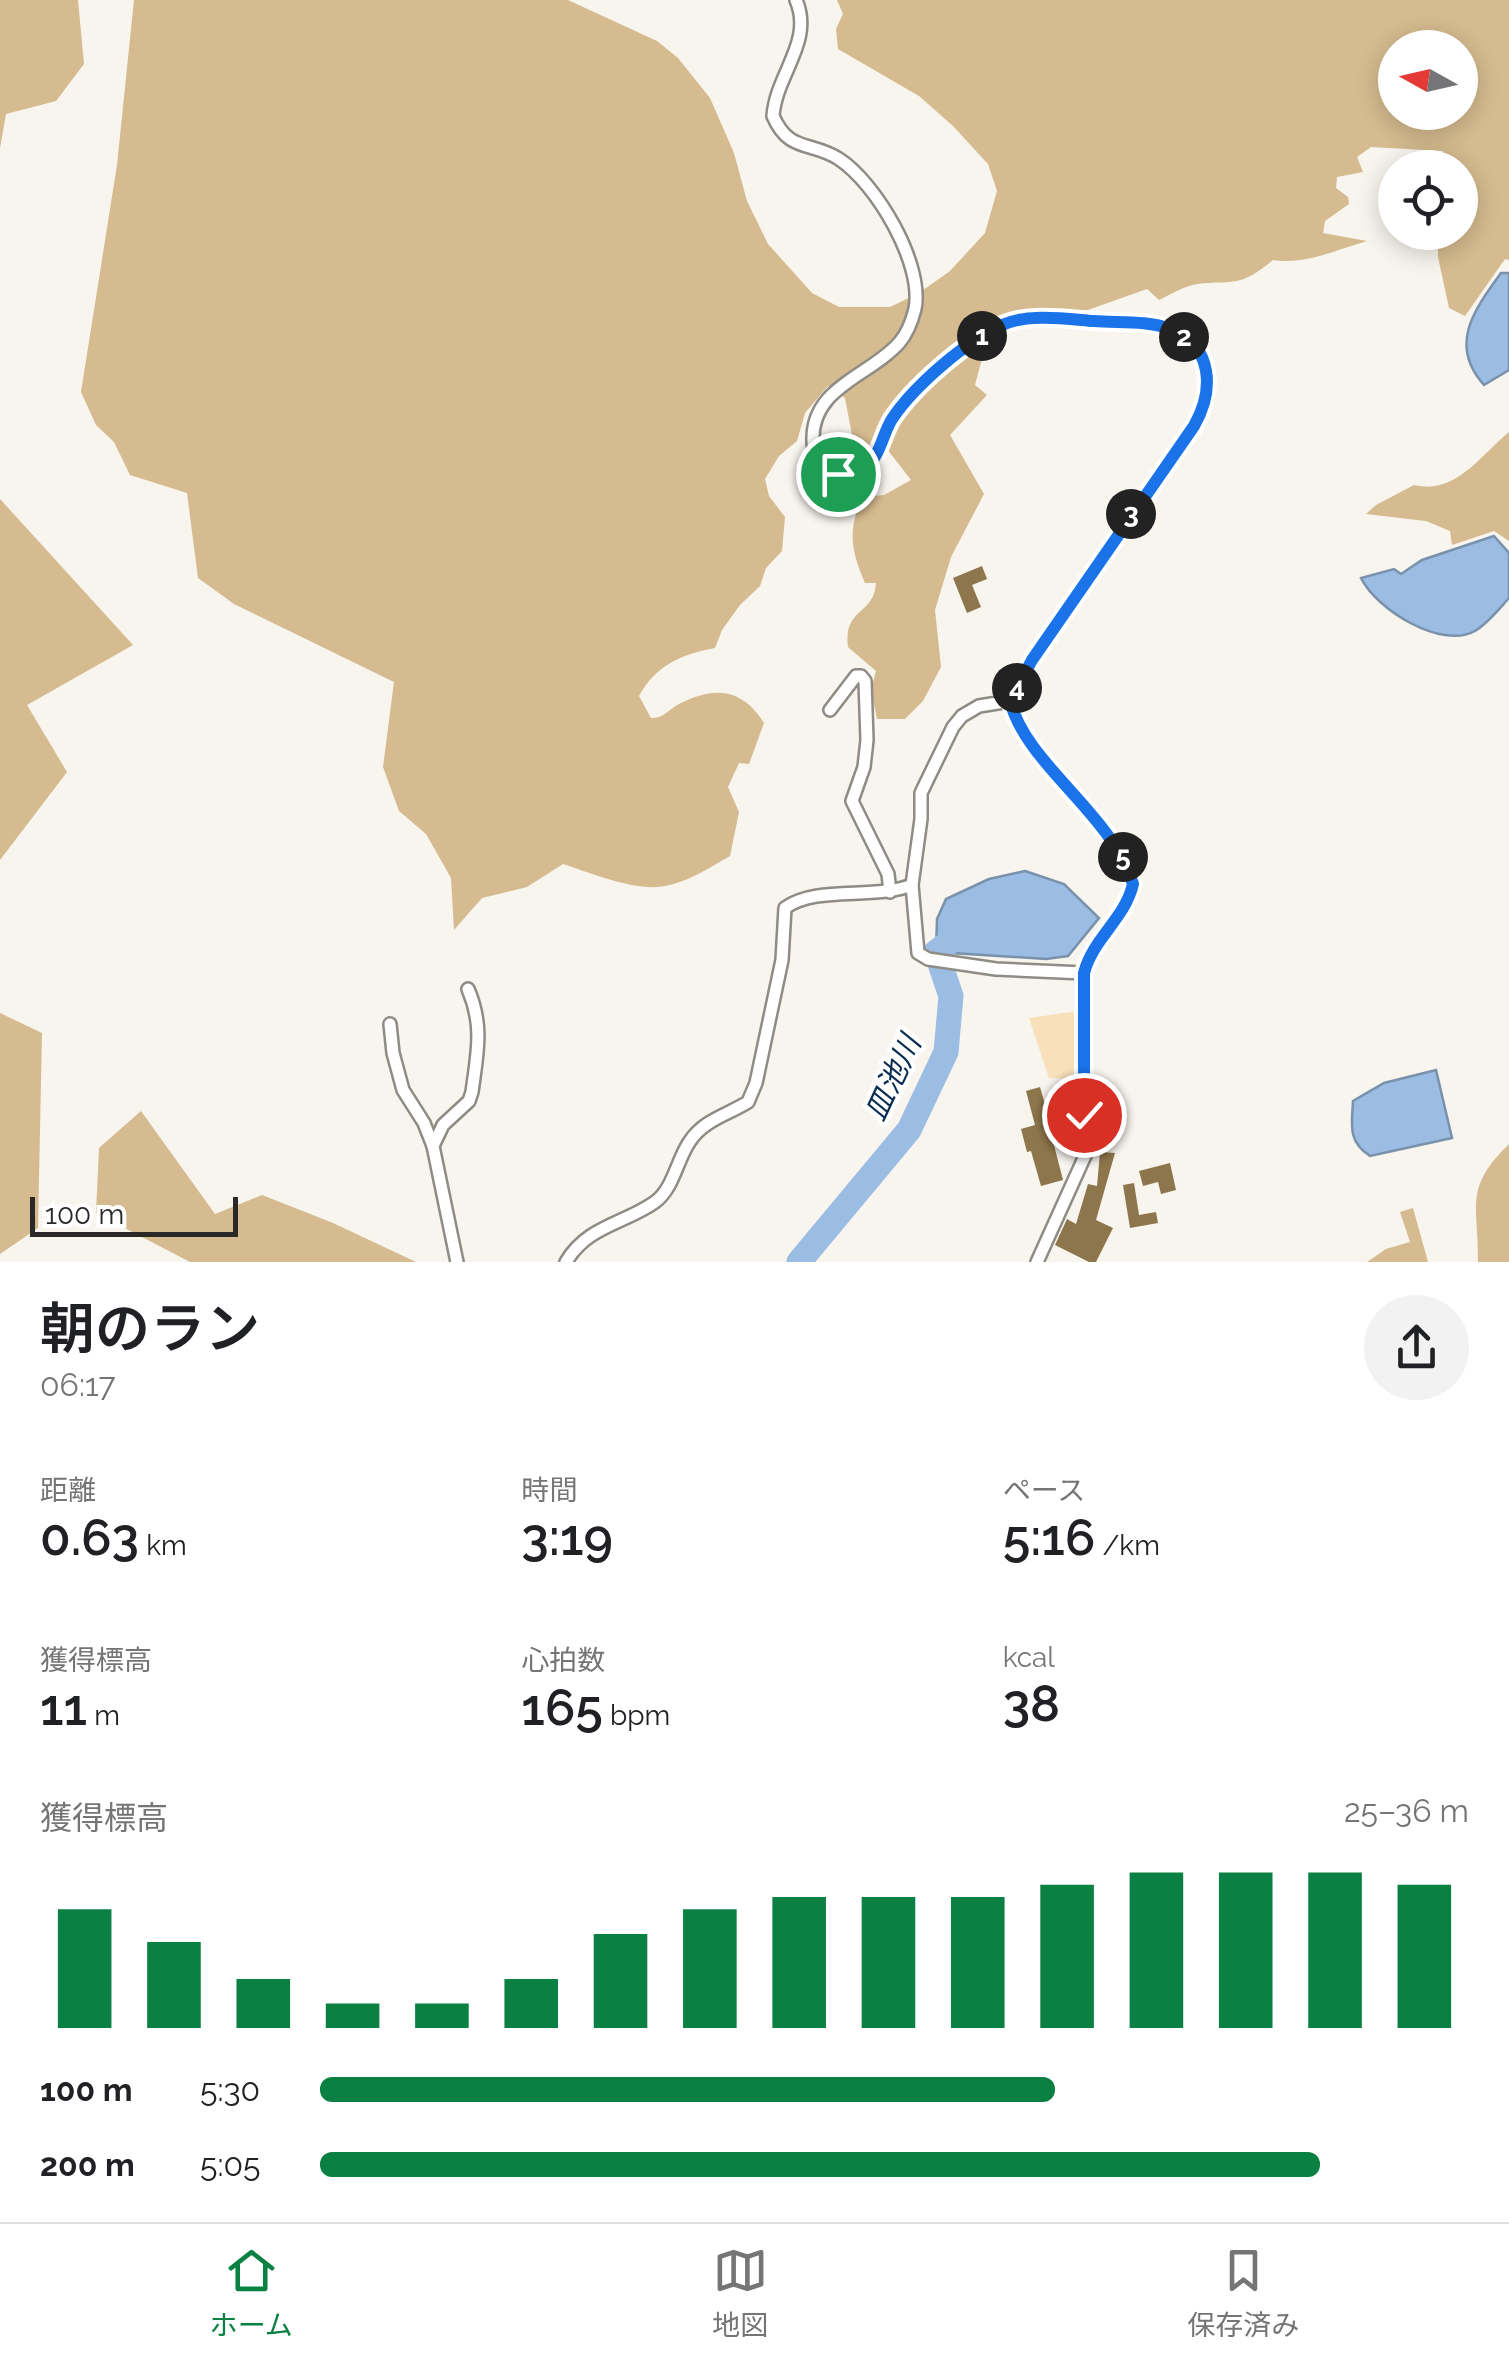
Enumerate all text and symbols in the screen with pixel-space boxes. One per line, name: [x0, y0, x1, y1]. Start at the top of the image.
north arrow: [1378, 30, 1478, 130]
map controls: [1378, 30, 1478, 250]
button: locate: [1378, 150, 1478, 250]
pin: 1: [957, 311, 1007, 361]
pin: 2: [1159, 312, 1209, 362]
text: 1: [975, 319, 989, 352]
text: 2: [1176, 320, 1192, 353]
pin: [796, 432, 881, 517]
icon: arrive: [811, 447, 866, 502]
pin: 3: [1106, 489, 1156, 539]
text: 3: [1123, 497, 1139, 530]
pin: 4: [992, 663, 1042, 713]
text: 4: [1009, 671, 1025, 704]
pin: 5: [1098, 832, 1148, 882]
text: 5: [1115, 840, 1131, 873]
water label: 皿池川: [858, 1027, 929, 1126]
pin: [1042, 1073, 1127, 1158]
icon: check: [1057, 1088, 1112, 1143]
scale bar: [30, 1192, 238, 1236]
text: 100 m: [45, 1198, 124, 1231]
button: share: [1364, 1295, 1469, 1400]
text: 朝のラン: [40, 1296, 260, 1361]
text: 06:17: [40, 1366, 116, 1403]
text: 距離: [40, 1474, 96, 1507]
text: 時間: [521, 1474, 577, 1507]
text: ペース: [1003, 1474, 1085, 1507]
text: 0.63: [40, 1508, 139, 1567]
text: 3:19: [521, 1508, 613, 1567]
text: 5:16: [1003, 1508, 1095, 1567]
text: km: [139, 1529, 187, 1562]
text: /km: [1095, 1529, 1160, 1562]
text: kcal: [1003, 1641, 1055, 1674]
text: 獲得標高: [40, 1644, 152, 1677]
text: 心拍数: [521, 1644, 605, 1677]
text: 38: [1003, 1674, 1060, 1733]
text: 11: [40, 1678, 87, 1737]
text: 165: [521, 1678, 603, 1737]
text: m: [87, 1699, 120, 1732]
text: bpm: [603, 1699, 670, 1732]
text: 25–36 m: [1344, 1792, 1469, 1829]
text: 獲得標高: [40, 1799, 168, 1836]
text: 100 m: [40, 2071, 133, 2108]
text: 5:30: [200, 2071, 260, 2108]
text: 200 m: [40, 2146, 135, 2183]
text: 5:05: [200, 2146, 260, 2183]
tab: ホーム: [210, 2243, 293, 2343]
tab: 地図: [712, 2243, 768, 2343]
tab: 保存済み: [1187, 2243, 1299, 2343]

